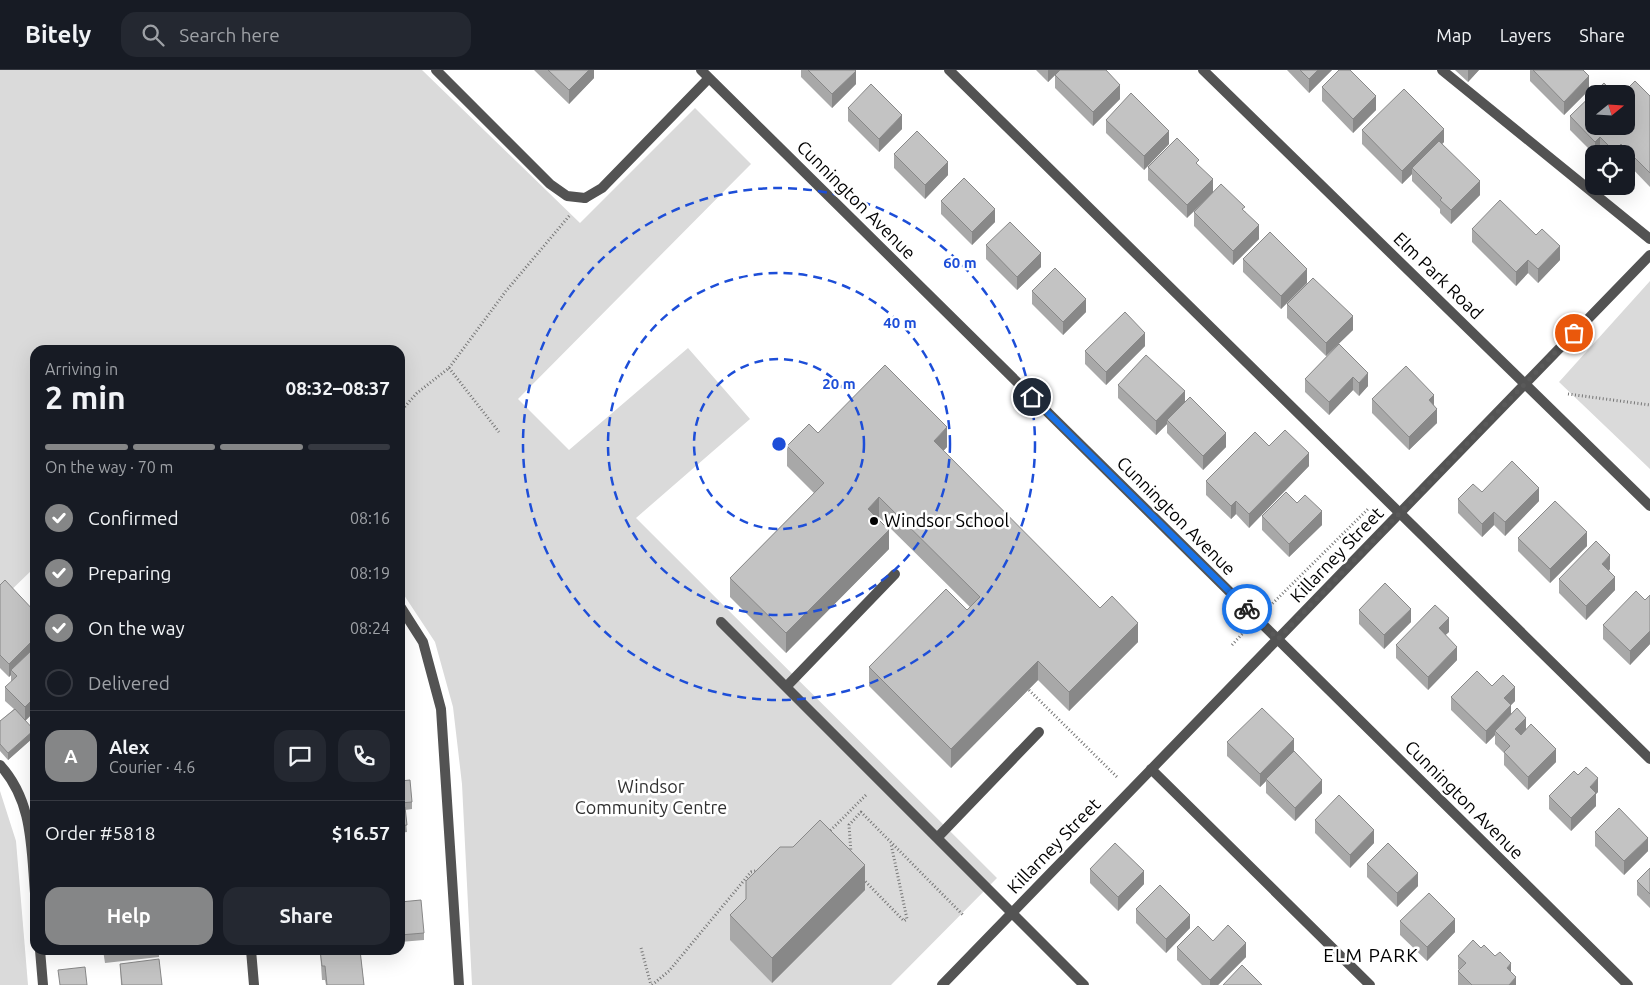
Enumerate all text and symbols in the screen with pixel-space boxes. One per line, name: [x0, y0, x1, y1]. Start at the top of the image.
search box: [121, 12, 471, 57]
text: Bitely: [25, 21, 91, 48]
icon: search: [139, 21, 167, 49]
text: Search here: [179, 24, 280, 46]
text: Map: [1436, 25, 1472, 45]
text: Layers: [1500, 25, 1551, 45]
text: Share: [1579, 25, 1625, 45]
north arrow: [1585, 85, 1635, 135]
map controls: [1585, 85, 1635, 195]
street label: Cunnington Avenue: [793, 136, 920, 263]
button: locate: [1585, 145, 1635, 195]
street label: Elm Park Road: [1390, 228, 1487, 323]
text: 60 m: [943, 254, 977, 271]
pin: [1553, 312, 1595, 354]
text: 40 m: [883, 314, 917, 331]
icon: bag: [1560, 319, 1588, 347]
text: Arriving in: [45, 360, 118, 378]
text: 20 m: [822, 375, 856, 392]
pin: [1011, 376, 1053, 418]
text: 08:32–08:37: [285, 377, 390, 399]
text: 2 min: [45, 379, 126, 415]
icon: home: [1018, 383, 1046, 411]
centre of rings: [770, 435, 788, 453]
street label: Cunnington Avenue: [1113, 452, 1240, 579]
text: On the way · 70 m: [45, 458, 173, 476]
street label: Killarney Street: [1286, 503, 1387, 606]
icon: check: [45, 504, 73, 532]
text: Confirmed: [88, 507, 179, 529]
text: 08:16: [350, 509, 390, 527]
place label: Windsor School: [884, 510, 1010, 530]
marker: Windsor School: [868, 515, 880, 527]
icon: check: [45, 559, 73, 587]
text: Preparing: [88, 562, 172, 584]
text: 08:19: [350, 564, 390, 582]
courier: [1222, 584, 1272, 634]
icon: bike: [1233, 595, 1261, 623]
icon: check: [45, 614, 73, 642]
text: On the way: [88, 617, 185, 639]
text: 08:24: [350, 619, 390, 637]
text: Delivered: [88, 672, 170, 694]
button: chat: [274, 730, 326, 782]
button: phone: [338, 730, 390, 782]
text: Alex: [109, 736, 149, 758]
street label: Cunnington Avenue: [1401, 736, 1528, 863]
text: A: [64, 745, 78, 767]
text: Courier · 4.6: [109, 758, 195, 776]
park label: Windsor Community Centre: [575, 776, 727, 817]
street label: Killarney Street: [1003, 794, 1104, 897]
text: Order #5818: [45, 822, 155, 844]
text: $16.57: [332, 822, 390, 844]
button: Help: [45, 887, 213, 945]
button: Share: [223, 887, 390, 945]
district label: ELM PARK: [1323, 944, 1419, 966]

